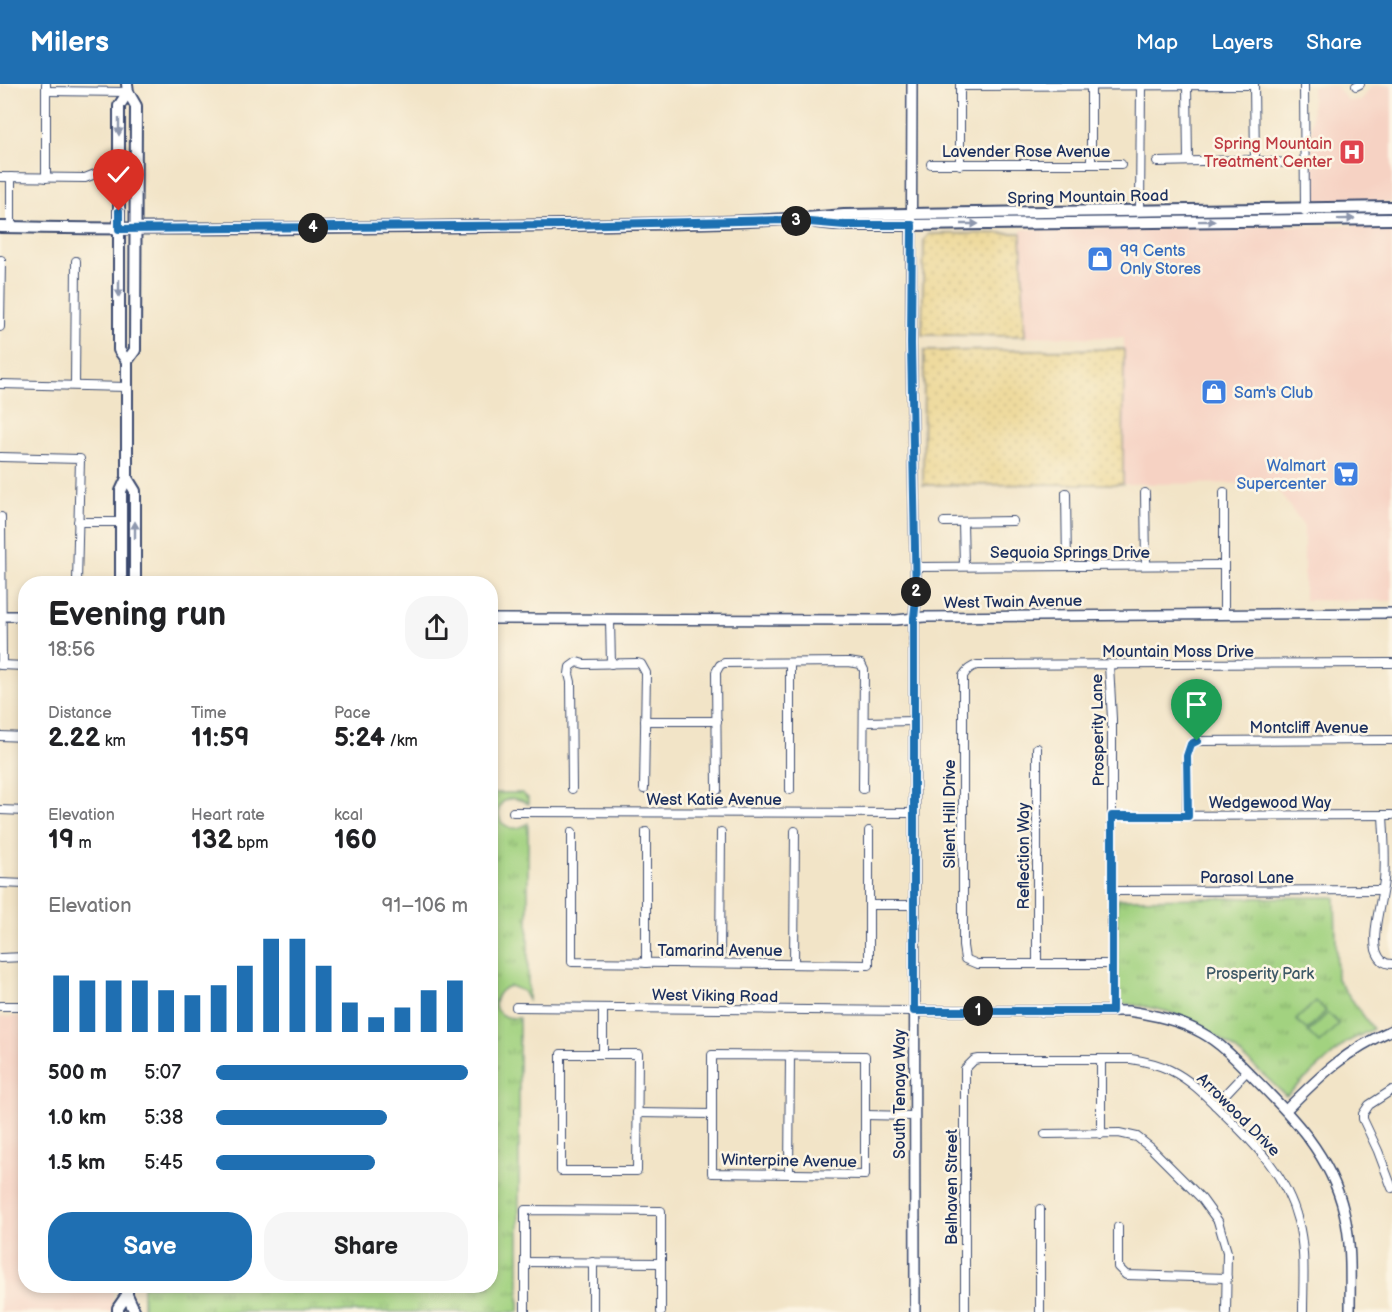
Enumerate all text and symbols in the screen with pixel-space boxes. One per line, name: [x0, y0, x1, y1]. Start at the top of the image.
text: Milers: [30, 26, 109, 59]
text: Map: [1136, 30, 1178, 55]
text: Layers: [1211, 30, 1273, 55]
text: Share: [1306, 30, 1362, 55]
one-way arrow: [114, 118, 124, 137]
place label: Spring Mountain Treatment Center: [1204, 135, 1332, 172]
hospital icon: Spring Mountain Treatment Center: [1337, 137, 1367, 167]
street label: Lavender Rose Avenue: [942, 143, 1111, 162]
pin: [93, 149, 144, 211]
icon: check: [102, 158, 135, 191]
street label: Spring Mountain Road: [1007, 187, 1169, 208]
pin: 3: [781, 206, 811, 236]
text: 3: [791, 211, 801, 230]
pin: 4: [298, 213, 328, 243]
one-way arrow: [1337, 215, 1356, 224]
one-way arrow: [1198, 217, 1217, 226]
text: 4: [308, 218, 318, 237]
one-way arrow: [961, 219, 980, 229]
place label: 99 Cents Only Stores: [1120, 242, 1201, 279]
shop icon: 99 Cents Only Stores: [1085, 244, 1115, 274]
one-way arrow: [114, 278, 124, 297]
shop icon: Sam's Club: [1199, 377, 1229, 407]
place label: Sam's Club: [1234, 384, 1313, 403]
place label: Walmart Supercenter: [1236, 457, 1326, 494]
supermarket icon: Walmart Supercenter: [1331, 459, 1361, 489]
one-way arrow: [130, 520, 140, 539]
street label: Sequoia Springs Drive: [990, 544, 1150, 563]
pin: 2: [901, 577, 931, 607]
text: 2: [911, 582, 921, 601]
street label: West Twain Avenue: [944, 592, 1083, 613]
text: Evening run: [48, 595, 226, 635]
button: share: [405, 596, 468, 659]
text: 18:56: [48, 638, 95, 662]
street label: Mountain Moss Drive: [1102, 643, 1254, 662]
street label: Prosperity Lane: [1088, 673, 1109, 786]
pin: [1171, 679, 1222, 741]
icon: arrive: [1180, 688, 1213, 721]
text: Distance: [48, 704, 112, 723]
text: Time: [191, 704, 226, 723]
text: Pace: [334, 704, 370, 723]
street label: Montcliff Avenue: [1250, 719, 1369, 738]
text: 2.22: [48, 723, 100, 754]
text: 11:59: [191, 723, 249, 754]
text: 5:24: [334, 723, 385, 754]
text: km: [100, 732, 126, 751]
text: /km: [385, 732, 418, 751]
street label: Silent Hill Drive: [941, 759, 960, 869]
street label: West Katie Avenue: [646, 791, 782, 810]
street label: Wedgewood Way: [1209, 794, 1332, 813]
street label: Reflection Way: [1015, 802, 1034, 909]
text: Elevation: [48, 806, 115, 825]
text: Heart rate: [191, 806, 265, 825]
text: kcal: [334, 806, 363, 825]
text: 19: [48, 825, 74, 856]
text: 132: [191, 825, 233, 856]
text: 160: [334, 825, 377, 856]
text: m: [74, 834, 92, 853]
text: bpm: [233, 834, 269, 853]
street label: Parasol Lane: [1200, 869, 1295, 888]
text: Elevation: [48, 894, 131, 918]
text: 91–106 m: [382, 894, 468, 918]
street label: Tamarind Avenue: [657, 942, 783, 961]
park label: Prosperity Park: [1206, 965, 1314, 984]
street label: West Viking Road: [652, 986, 778, 1007]
pin: 1: [963, 996, 993, 1026]
text: 1: [975, 1001, 981, 1020]
street label: South Tenaya Way: [891, 1028, 910, 1159]
text: 500 m: [48, 1061, 107, 1085]
text: 5:07: [144, 1061, 181, 1085]
street label: Arrowood Drive: [1192, 1069, 1284, 1161]
text: 1.0 km: [48, 1106, 106, 1130]
text: 5:38: [144, 1106, 183, 1130]
street label: Belhaven Street: [943, 1129, 962, 1245]
text: 1.5 km: [48, 1151, 105, 1175]
text: 5:45: [144, 1151, 183, 1175]
street label: Winterpine Avenue: [721, 1151, 858, 1172]
button: Save: [48, 1212, 252, 1281]
button: Share: [264, 1212, 468, 1281]

